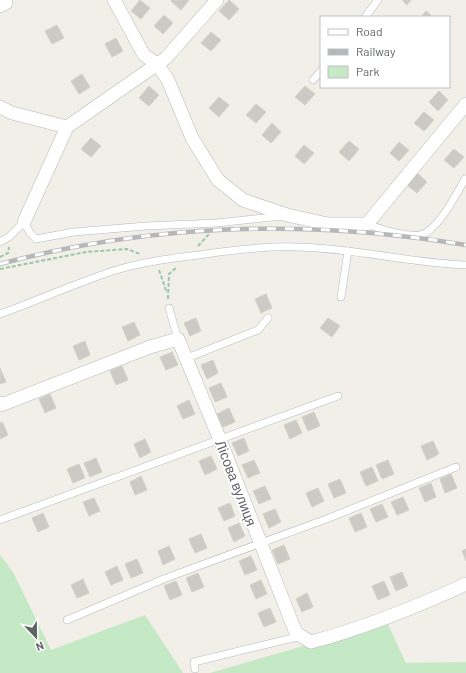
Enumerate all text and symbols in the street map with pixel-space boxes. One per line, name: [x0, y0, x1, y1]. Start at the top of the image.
legend: [320, 16, 450, 88]
text: Road: [356, 24, 383, 38]
text: Railway: [356, 44, 396, 58]
text: Park: [356, 64, 380, 78]
street label: Лісова вулиця: [212, 438, 261, 528]
north arrow: [16, 617, 56, 657]
text: N: [34, 639, 46, 654]

